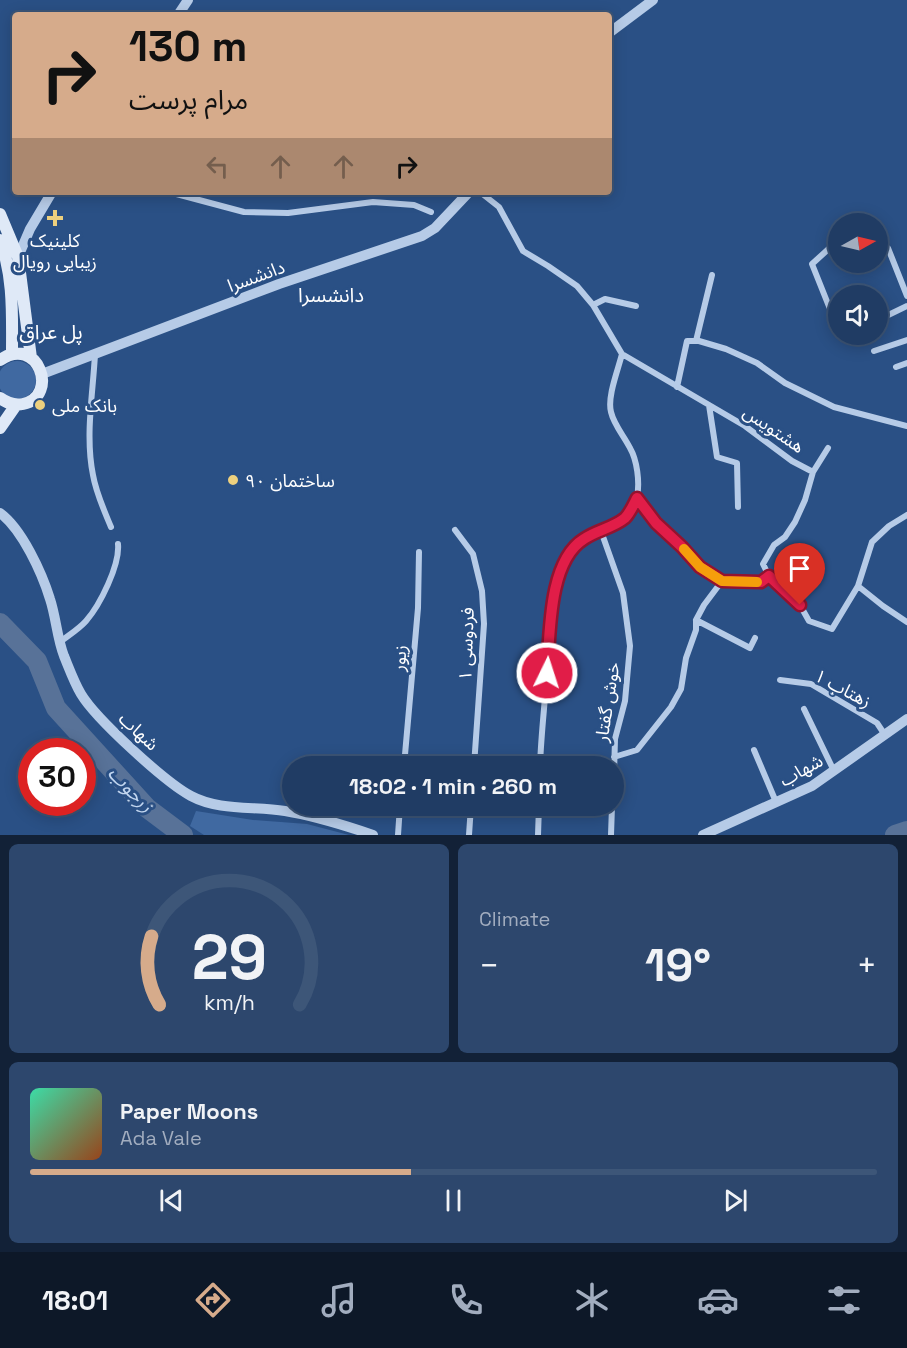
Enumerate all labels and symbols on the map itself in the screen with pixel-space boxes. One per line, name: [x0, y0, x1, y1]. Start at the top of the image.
marker: کلینیک زیبایی رویال: [46, 209, 64, 227]
north arrow: [828, 213, 888, 273]
place label: کلینیک زیبایی رویال: [13, 229, 97, 273]
street label: دانشسرا: [224, 255, 288, 297]
district label: دانشسرا: [298, 282, 364, 308]
district label: پل عراق: [19, 319, 83, 345]
place label: بانک ملی: [52, 394, 117, 417]
marker: بانک ملی: [33, 398, 47, 412]
street label: هشتویس: [739, 400, 809, 458]
place label: ساختمان ۹۰: [245, 469, 335, 492]
marker: ساختمان ۹۰: [226, 473, 240, 487]
pin: [774, 543, 825, 605]
street label: فردوسی ۱: [453, 607, 479, 681]
position arrow: [515, 641, 579, 705]
street label: زیور: [386, 644, 412, 673]
street label: خوش گفتار: [589, 661, 625, 744]
street label: زهتاب ۱: [811, 664, 875, 712]
street label: شهاب: [114, 707, 164, 755]
speed limit sign: 30: [18, 738, 96, 816]
street label: شهاب: [775, 749, 827, 791]
water label: زرجوب: [103, 760, 160, 818]

